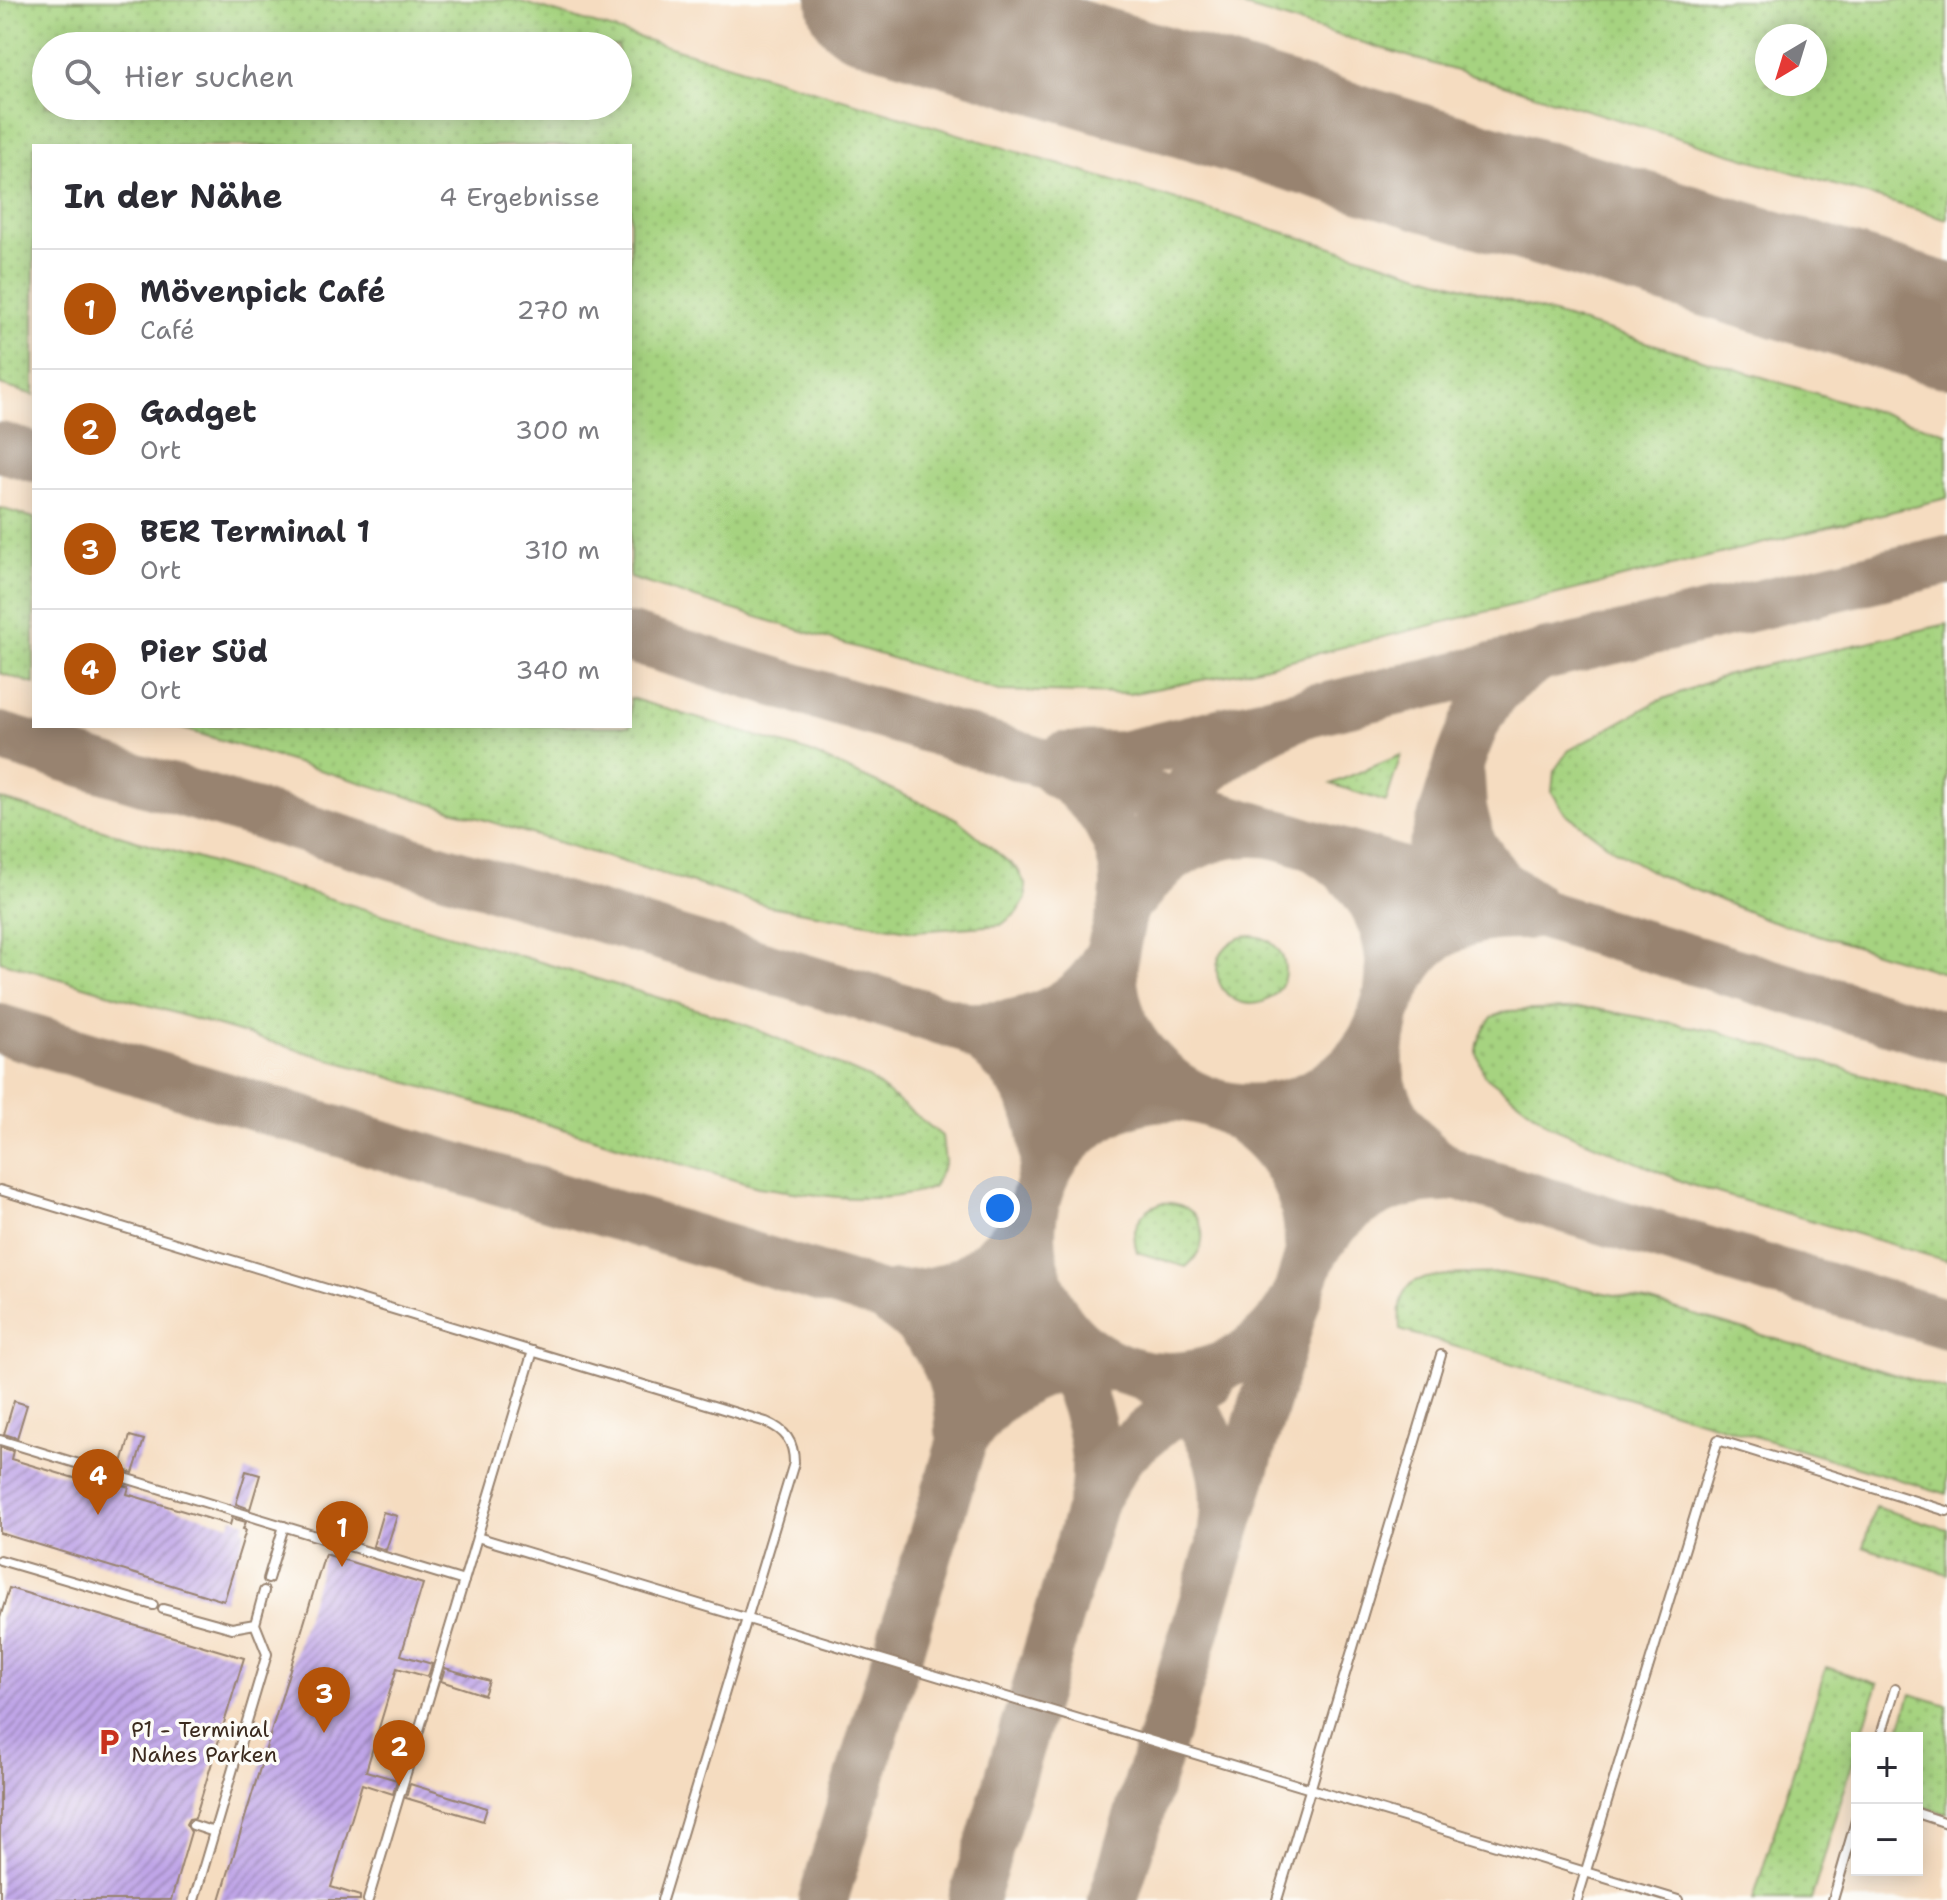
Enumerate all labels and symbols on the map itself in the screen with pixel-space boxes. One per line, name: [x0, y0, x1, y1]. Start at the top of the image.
north arrow: [1755, 24, 1827, 96]
your location: [980, 1188, 1020, 1228]
pin: 4: [72, 1449, 124, 1515]
pin: 1: [316, 1501, 368, 1567]
pin: 3: [298, 1667, 350, 1733]
place label: P1 - Terminal Nahes Parken: [131, 1715, 277, 1769]
pin: 2: [373, 1720, 425, 1786]
parking icon: P1 - Terminal Nahes Parken: [94, 1727, 124, 1757]

